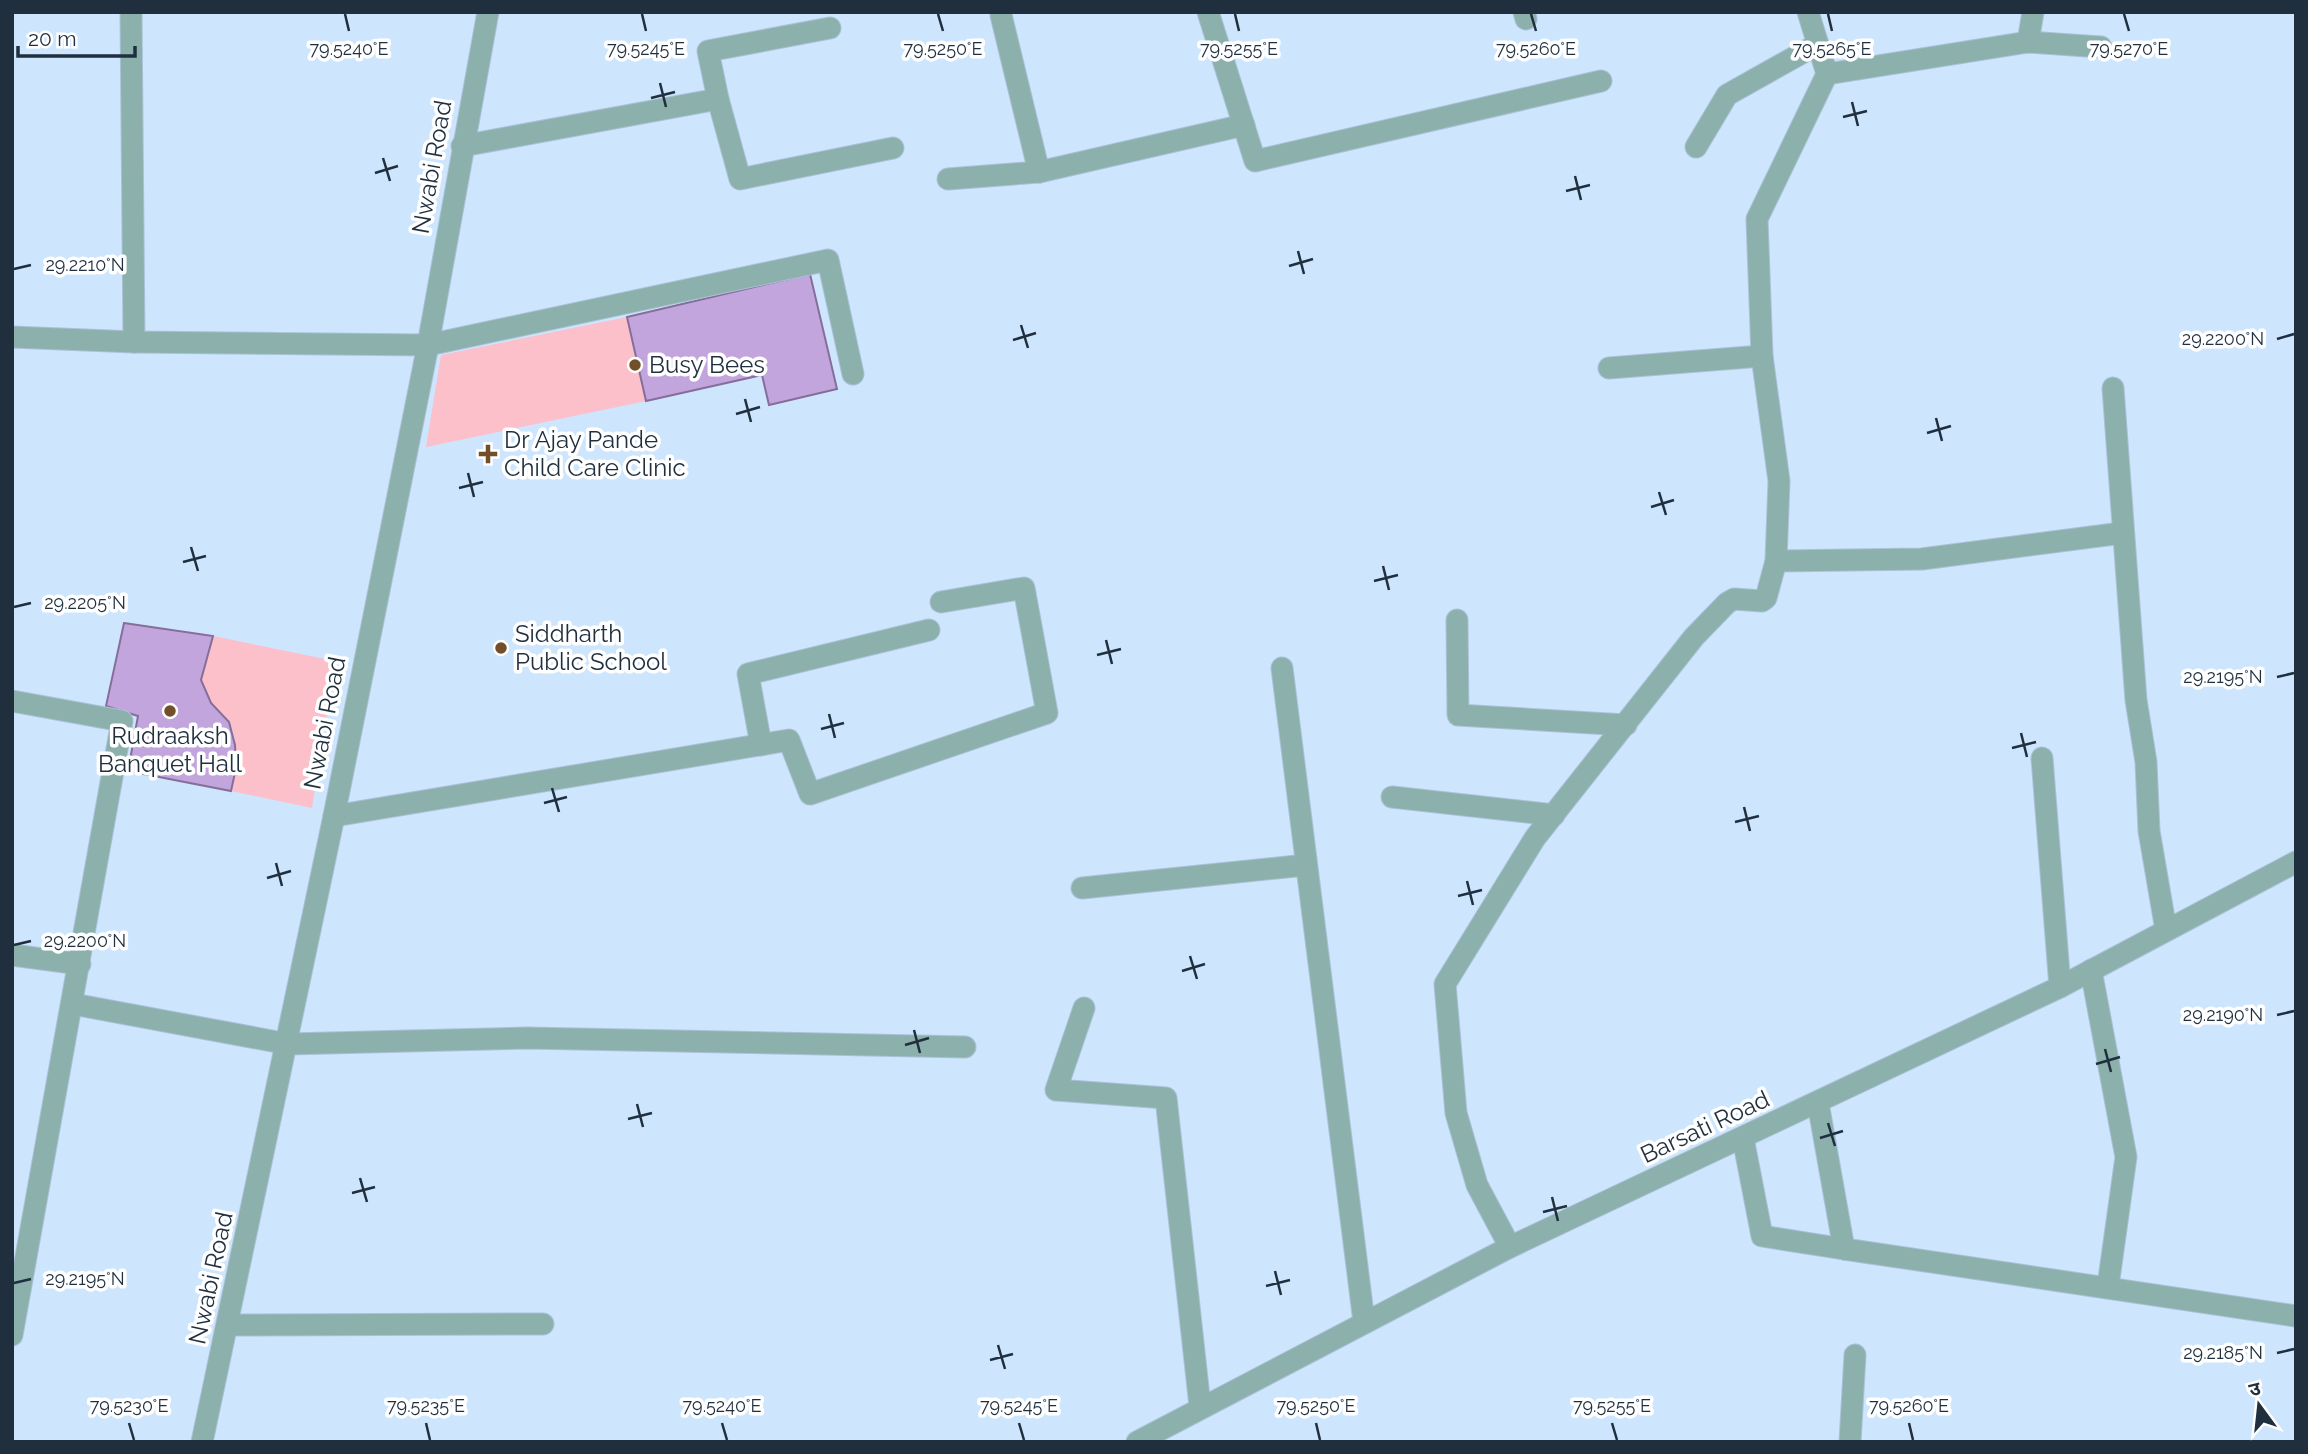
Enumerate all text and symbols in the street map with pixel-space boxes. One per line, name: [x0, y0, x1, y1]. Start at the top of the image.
scale bar: [18, 14, 135, 58]
text: 20 m: [28, 26, 76, 51]
text: 79.5240°E: [310, 38, 389, 59]
text: 79.5245°E: [607, 38, 685, 59]
text: 79.5250°E: [904, 38, 982, 59]
text: 79.5255°E: [1200, 38, 1278, 59]
text: 79.5260°E: [1496, 38, 1576, 59]
text: 79.5265°E: [1792, 38, 1872, 59]
text: 79.5270°E: [2090, 38, 2168, 59]
street label: Nwabi Road: [406, 98, 457, 236]
text: 29.2210°N: [45, 254, 125, 275]
text: 29.2200°N: [2182, 328, 2264, 349]
place label: Busy Bees: [649, 350, 765, 379]
marker: Busy Bees: [627, 357, 643, 373]
place label: Dr Ajay Pande Child Care Clinic: [504, 425, 686, 482]
marker: Dr Ajay Pande Child Care Clinic: [478, 444, 498, 464]
text: 29.2205°N: [44, 592, 126, 613]
place label: Siddharth Public School: [515, 619, 667, 676]
marker: Siddharth Public School: [493, 640, 509, 656]
street label: Nwabi Road: [297, 654, 352, 792]
text: 29.2195°N: [2183, 666, 2263, 687]
marker: Rudraaksh Banquet Hall: [162, 703, 178, 719]
place label: Rudraaksh Banquet Hall: [98, 721, 242, 778]
text: 29.2200°N: [44, 930, 126, 951]
text: 29.2190°N: [2183, 1004, 2263, 1025]
street label: Barsati Road: [1636, 1084, 1774, 1169]
street label: Nwabi Road: [182, 1209, 239, 1347]
text: 29.2195°N: [45, 1268, 125, 1289]
text: 29.2185°N: [2183, 1342, 2263, 1363]
north arrow: [2224, 1370, 2294, 1440]
text: उ: [2246, 1376, 2264, 1401]
text: 79.5230°E: [90, 1395, 168, 1416]
text: 79.5235°E: [387, 1395, 465, 1416]
text: 79.5240°E: [683, 1395, 762, 1416]
text: 79.5245°E: [980, 1395, 1058, 1416]
text: 79.5250°E: [1277, 1395, 1355, 1416]
text: 79.5255°E: [1573, 1395, 1651, 1416]
text: 79.5260°E: [1869, 1395, 1949, 1416]

